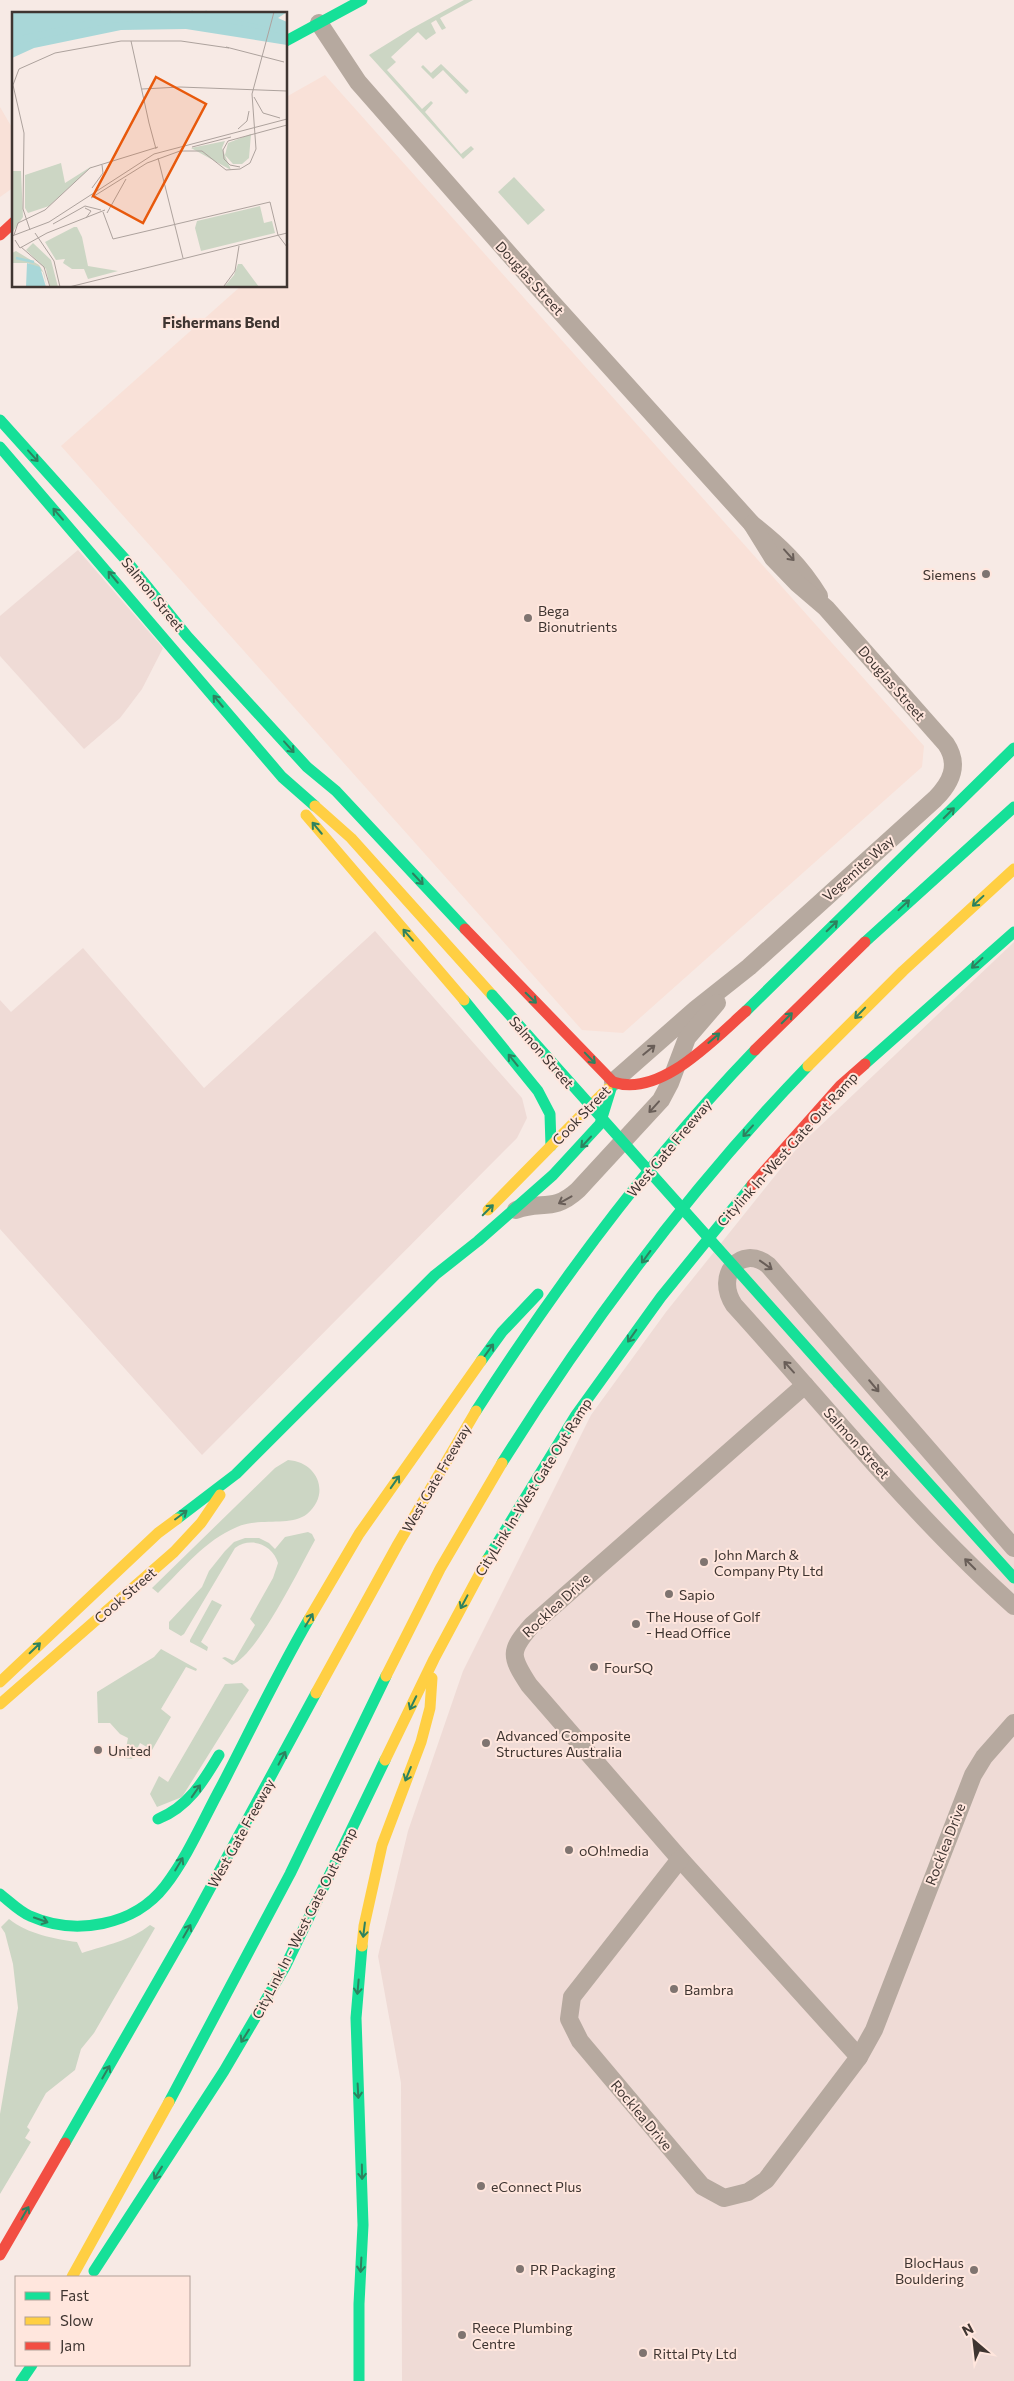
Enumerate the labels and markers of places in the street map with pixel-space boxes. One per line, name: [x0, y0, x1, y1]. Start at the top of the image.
place label: Siemens: [923, 566, 976, 583]
marker: Siemens: [980, 568, 992, 580]
place label: Bega Bionutrients: [538, 602, 617, 635]
marker: Bega Bionutrients: [522, 612, 534, 624]
place label: John March & Company Pty Ltd: [714, 1546, 823, 1579]
marker: John March & Company Pty Ltd: [698, 1556, 710, 1568]
place label: Sapio: [679, 1586, 715, 1603]
marker: Sapio: [663, 1588, 675, 1600]
place label: The House of Golf - Head Office: [646, 1608, 761, 1641]
marker: The House of Golf - Head Office: [630, 1618, 642, 1630]
place label: FourSQ: [604, 1659, 653, 1676]
marker: FourSQ: [588, 1661, 600, 1673]
place label: Advanced Composite Structures Australia: [496, 1727, 631, 1760]
marker: Advanced Composite Structures Australia: [480, 1737, 492, 1749]
place label: United: [108, 1742, 151, 1759]
marker: United: [92, 1744, 104, 1756]
place label: oOh!media: [579, 1842, 649, 1859]
marker: oOh!media: [563, 1844, 575, 1856]
place label: Bambra: [684, 1981, 734, 1998]
marker: Bambra: [668, 1983, 680, 1995]
place label: eConnect Plus: [491, 2178, 582, 2195]
marker: eConnect Plus: [475, 2180, 487, 2192]
place label: BlocHaus Bouldering: [895, 2254, 964, 2287]
place label: PR Packaging: [530, 2261, 616, 2278]
marker: PR Packaging: [514, 2263, 526, 2275]
marker: BlocHaus Bouldering: [968, 2264, 980, 2276]
place label: Reece Plumbing Centre: [472, 2319, 573, 2352]
marker: Reece Plumbing Centre: [456, 2329, 468, 2341]
place label: Rittal Pty Ltd: [653, 2345, 737, 2362]
marker: Rittal Pty Ltd: [637, 2347, 649, 2359]

